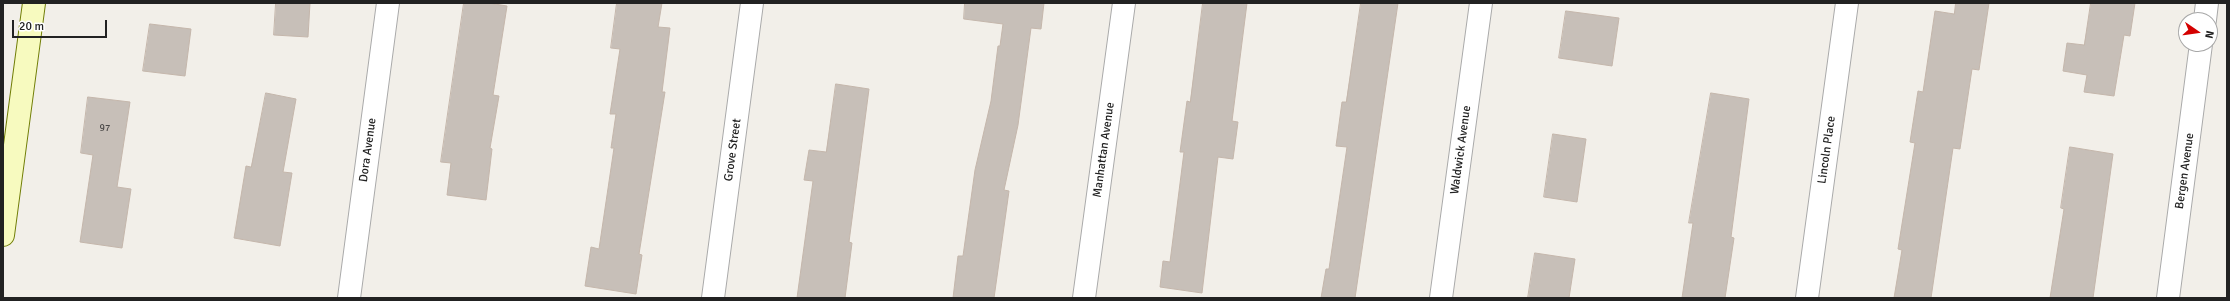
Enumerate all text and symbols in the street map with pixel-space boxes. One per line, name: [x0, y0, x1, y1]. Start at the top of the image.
scale bar: [14, 12, 109, 38]
north arrow: [2178, 12, 2218, 52]
text: 20 m: [19, 19, 44, 34]
text: N: [2202, 29, 2216, 40]
street label: Manhattan Avenue: [1090, 101, 1118, 199]
street label: Waldwick Avenue: [1448, 105, 1474, 195]
street label: Lincoln Place: [1815, 115, 1839, 185]
street label: Dora Avenue: [356, 117, 380, 183]
street label: Grove Street: [721, 118, 745, 182]
house number: 97: [100, 122, 110, 134]
street label: Bergen Avenue: [2173, 132, 2197, 210]

